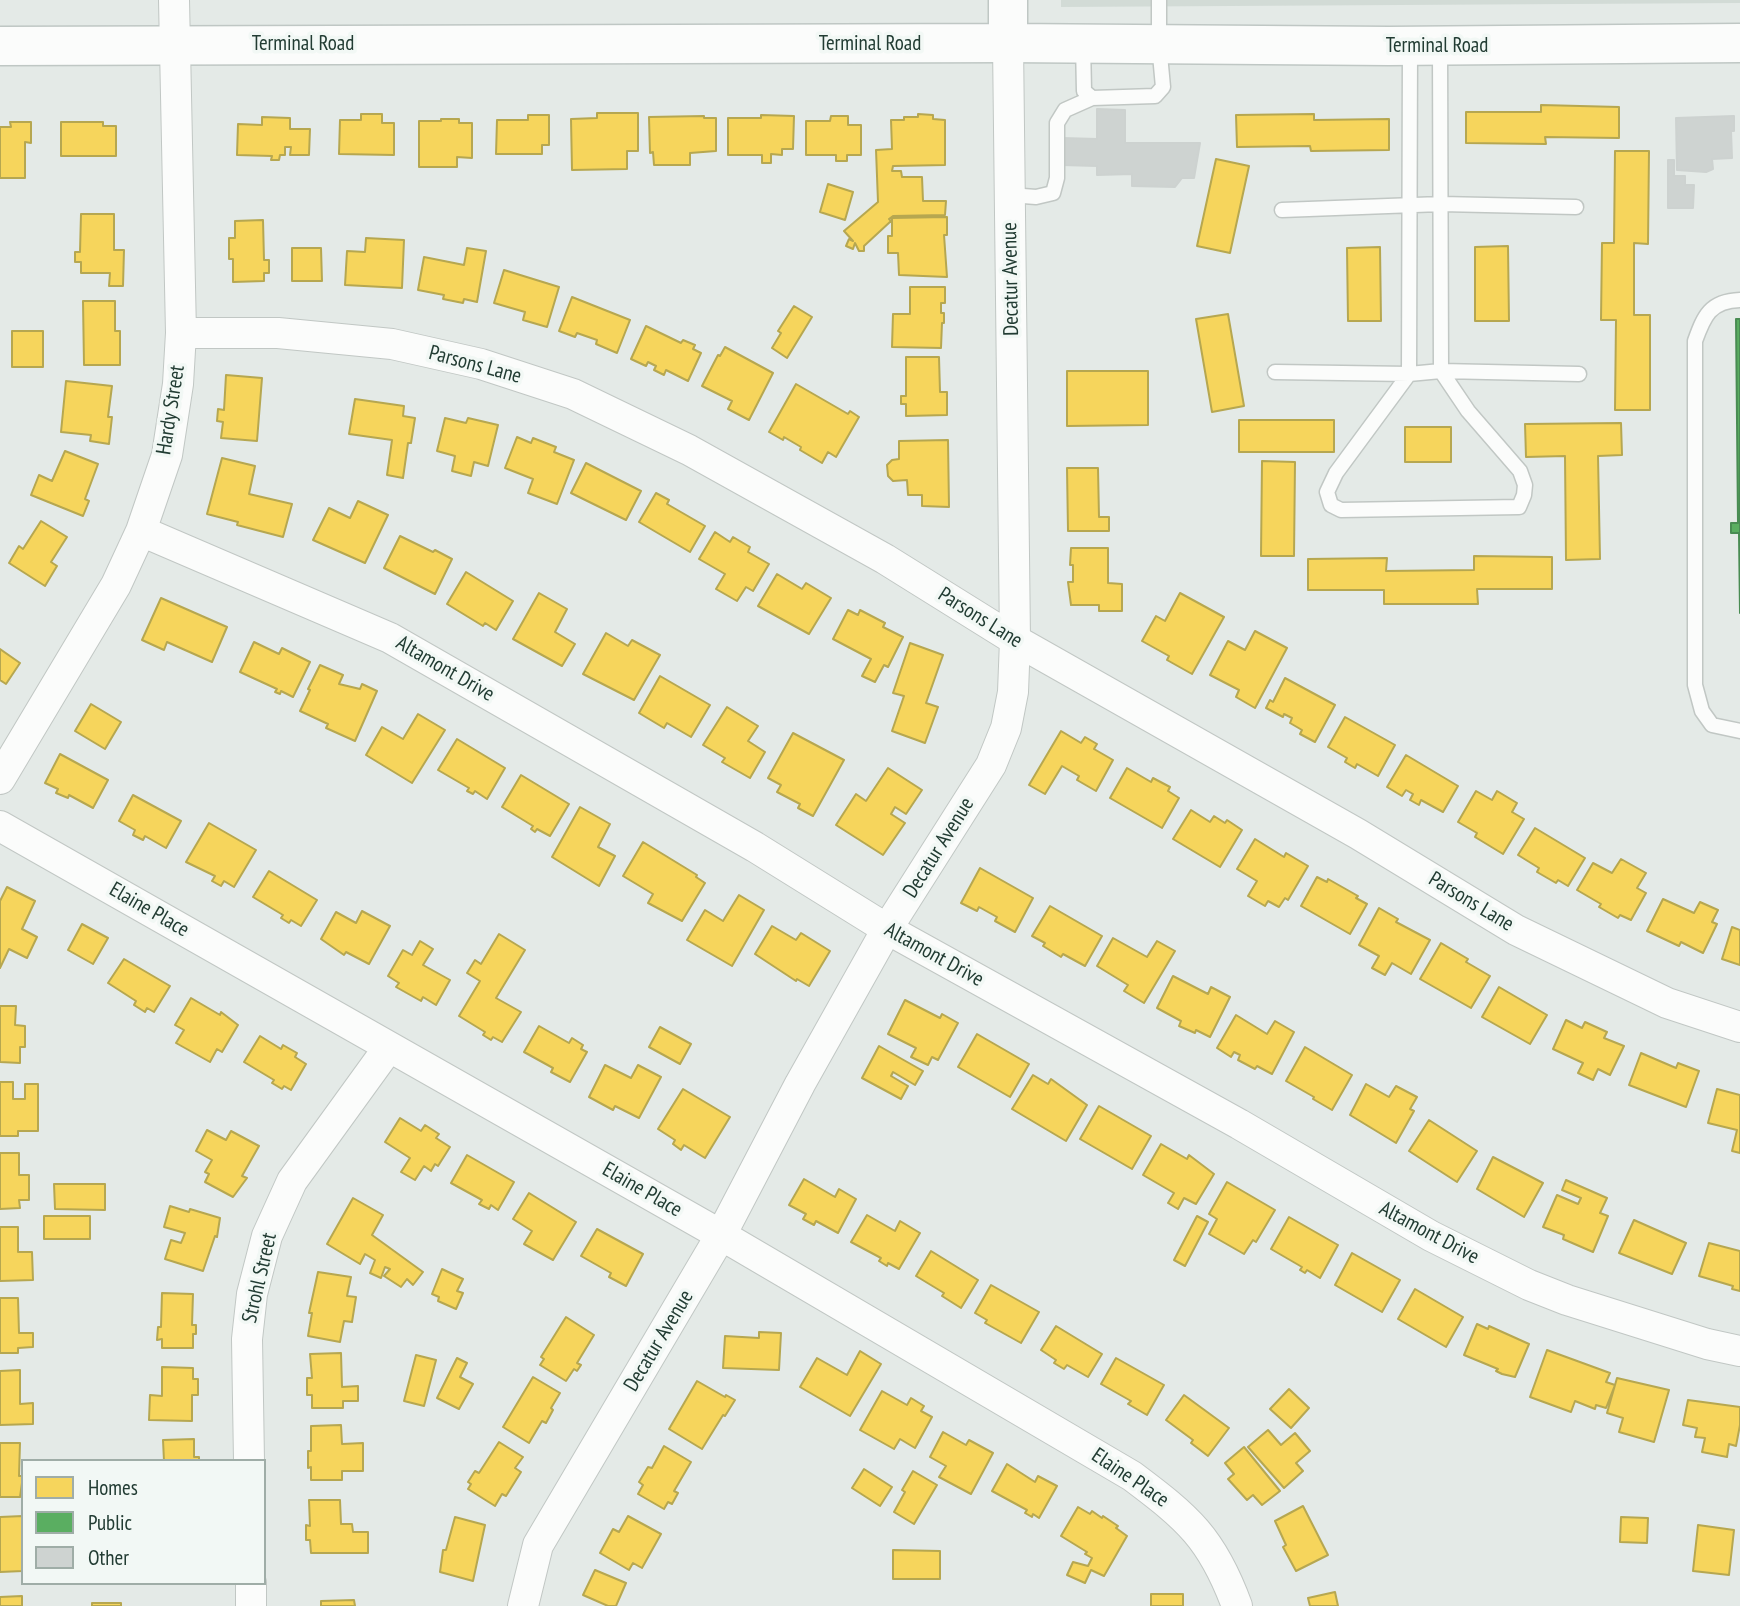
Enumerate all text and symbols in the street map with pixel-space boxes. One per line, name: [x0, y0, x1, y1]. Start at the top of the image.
street label: Terminal Road: [252, 31, 354, 57]
street label: Terminal Road: [819, 31, 921, 57]
street label: Terminal Road: [1386, 33, 1488, 59]
street label: Decatur Avenue: [997, 222, 1025, 336]
street label: Parsons Lane: [426, 341, 524, 389]
street label: Hardy Street: [151, 363, 191, 457]
street label: Parsons Lane: [933, 582, 1027, 654]
street label: Altamont Drive: [391, 631, 499, 707]
street label: Decatur Avenue: [898, 793, 980, 903]
street label: Parsons Lane: [1424, 867, 1518, 937]
street label: Elaine Place: [105, 877, 193, 943]
street label: Altamont Drive: [880, 917, 988, 993]
street label: Elaine Place: [598, 1157, 686, 1223]
street label: Altamont Drive: [1375, 1196, 1483, 1270]
street label: Strohl Street: [237, 1231, 283, 1325]
street label: Decatur Avenue: [619, 1286, 699, 1396]
street label: Elaine Place: [1087, 1443, 1173, 1513]
legend: [21, 1459, 266, 1585]
text: Homes: [88, 1474, 138, 1501]
text: Public: [88, 1509, 132, 1536]
text: Other: [88, 1544, 129, 1571]

